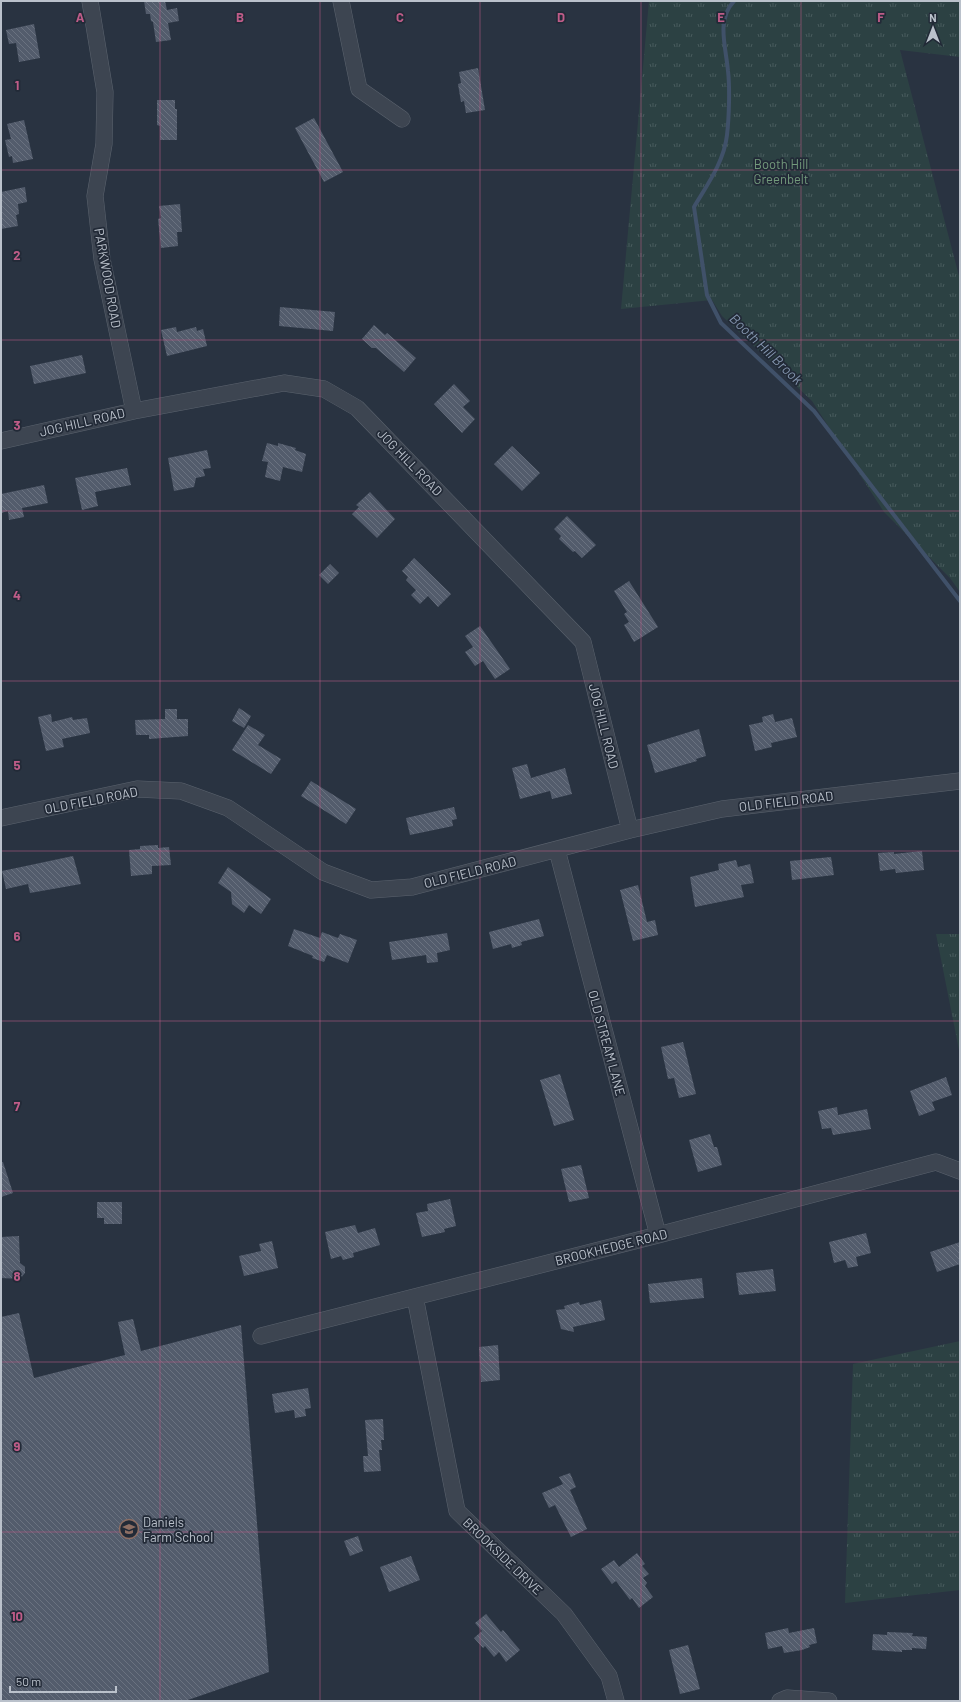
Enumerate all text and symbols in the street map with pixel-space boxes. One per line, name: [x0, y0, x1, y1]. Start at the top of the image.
north arrow: [913, 8, 953, 48]
text: A: [76, 9, 85, 25]
text: B: [236, 9, 244, 25]
text: C: [396, 9, 404, 25]
text: D: [557, 9, 565, 25]
text: E: [717, 9, 725, 25]
text: F: [877, 9, 885, 25]
text: N: [929, 11, 937, 24]
text: 1: [15, 77, 19, 93]
park label: Booth Hill Greenbelt: [753, 156, 809, 187]
street label: PARKWOOD ROAD: [91, 227, 125, 329]
text: 2: [13, 247, 21, 263]
water label: Booth Hill Brook: [726, 310, 806, 388]
street label: JOG HILL ROAD: [38, 404, 126, 440]
text: 3: [13, 417, 21, 433]
street label: JOG HILL ROAD: [374, 425, 446, 499]
text: 4: [13, 587, 21, 603]
street label: JOG HILL ROAD: [586, 682, 622, 770]
text: 5: [13, 757, 21, 773]
street label: OLD FIELD ROAD: [43, 783, 139, 817]
street label: OLD FIELD ROAD: [738, 787, 834, 815]
street label: OLD FIELD ROAD: [422, 853, 518, 891]
text: 6: [14, 928, 21, 944]
street label: OLD STREAM LANE: [585, 988, 629, 1098]
text: 7: [14, 1098, 21, 1114]
street label: BROOKHEDGE ROAD: [553, 1225, 669, 1269]
text: 8: [13, 1268, 21, 1284]
text: 9: [14, 1438, 21, 1454]
place label: Daniels Farm School: [143, 1514, 213, 1545]
street label: BROOKSIDE DRIVE: [460, 1514, 546, 1598]
school or university icon: Daniels Farm School: [118, 1518, 140, 1540]
text: 10: [11, 1608, 23, 1624]
scale bar: [10, 1668, 116, 1694]
text: 50 m: [16, 1674, 41, 1688]

